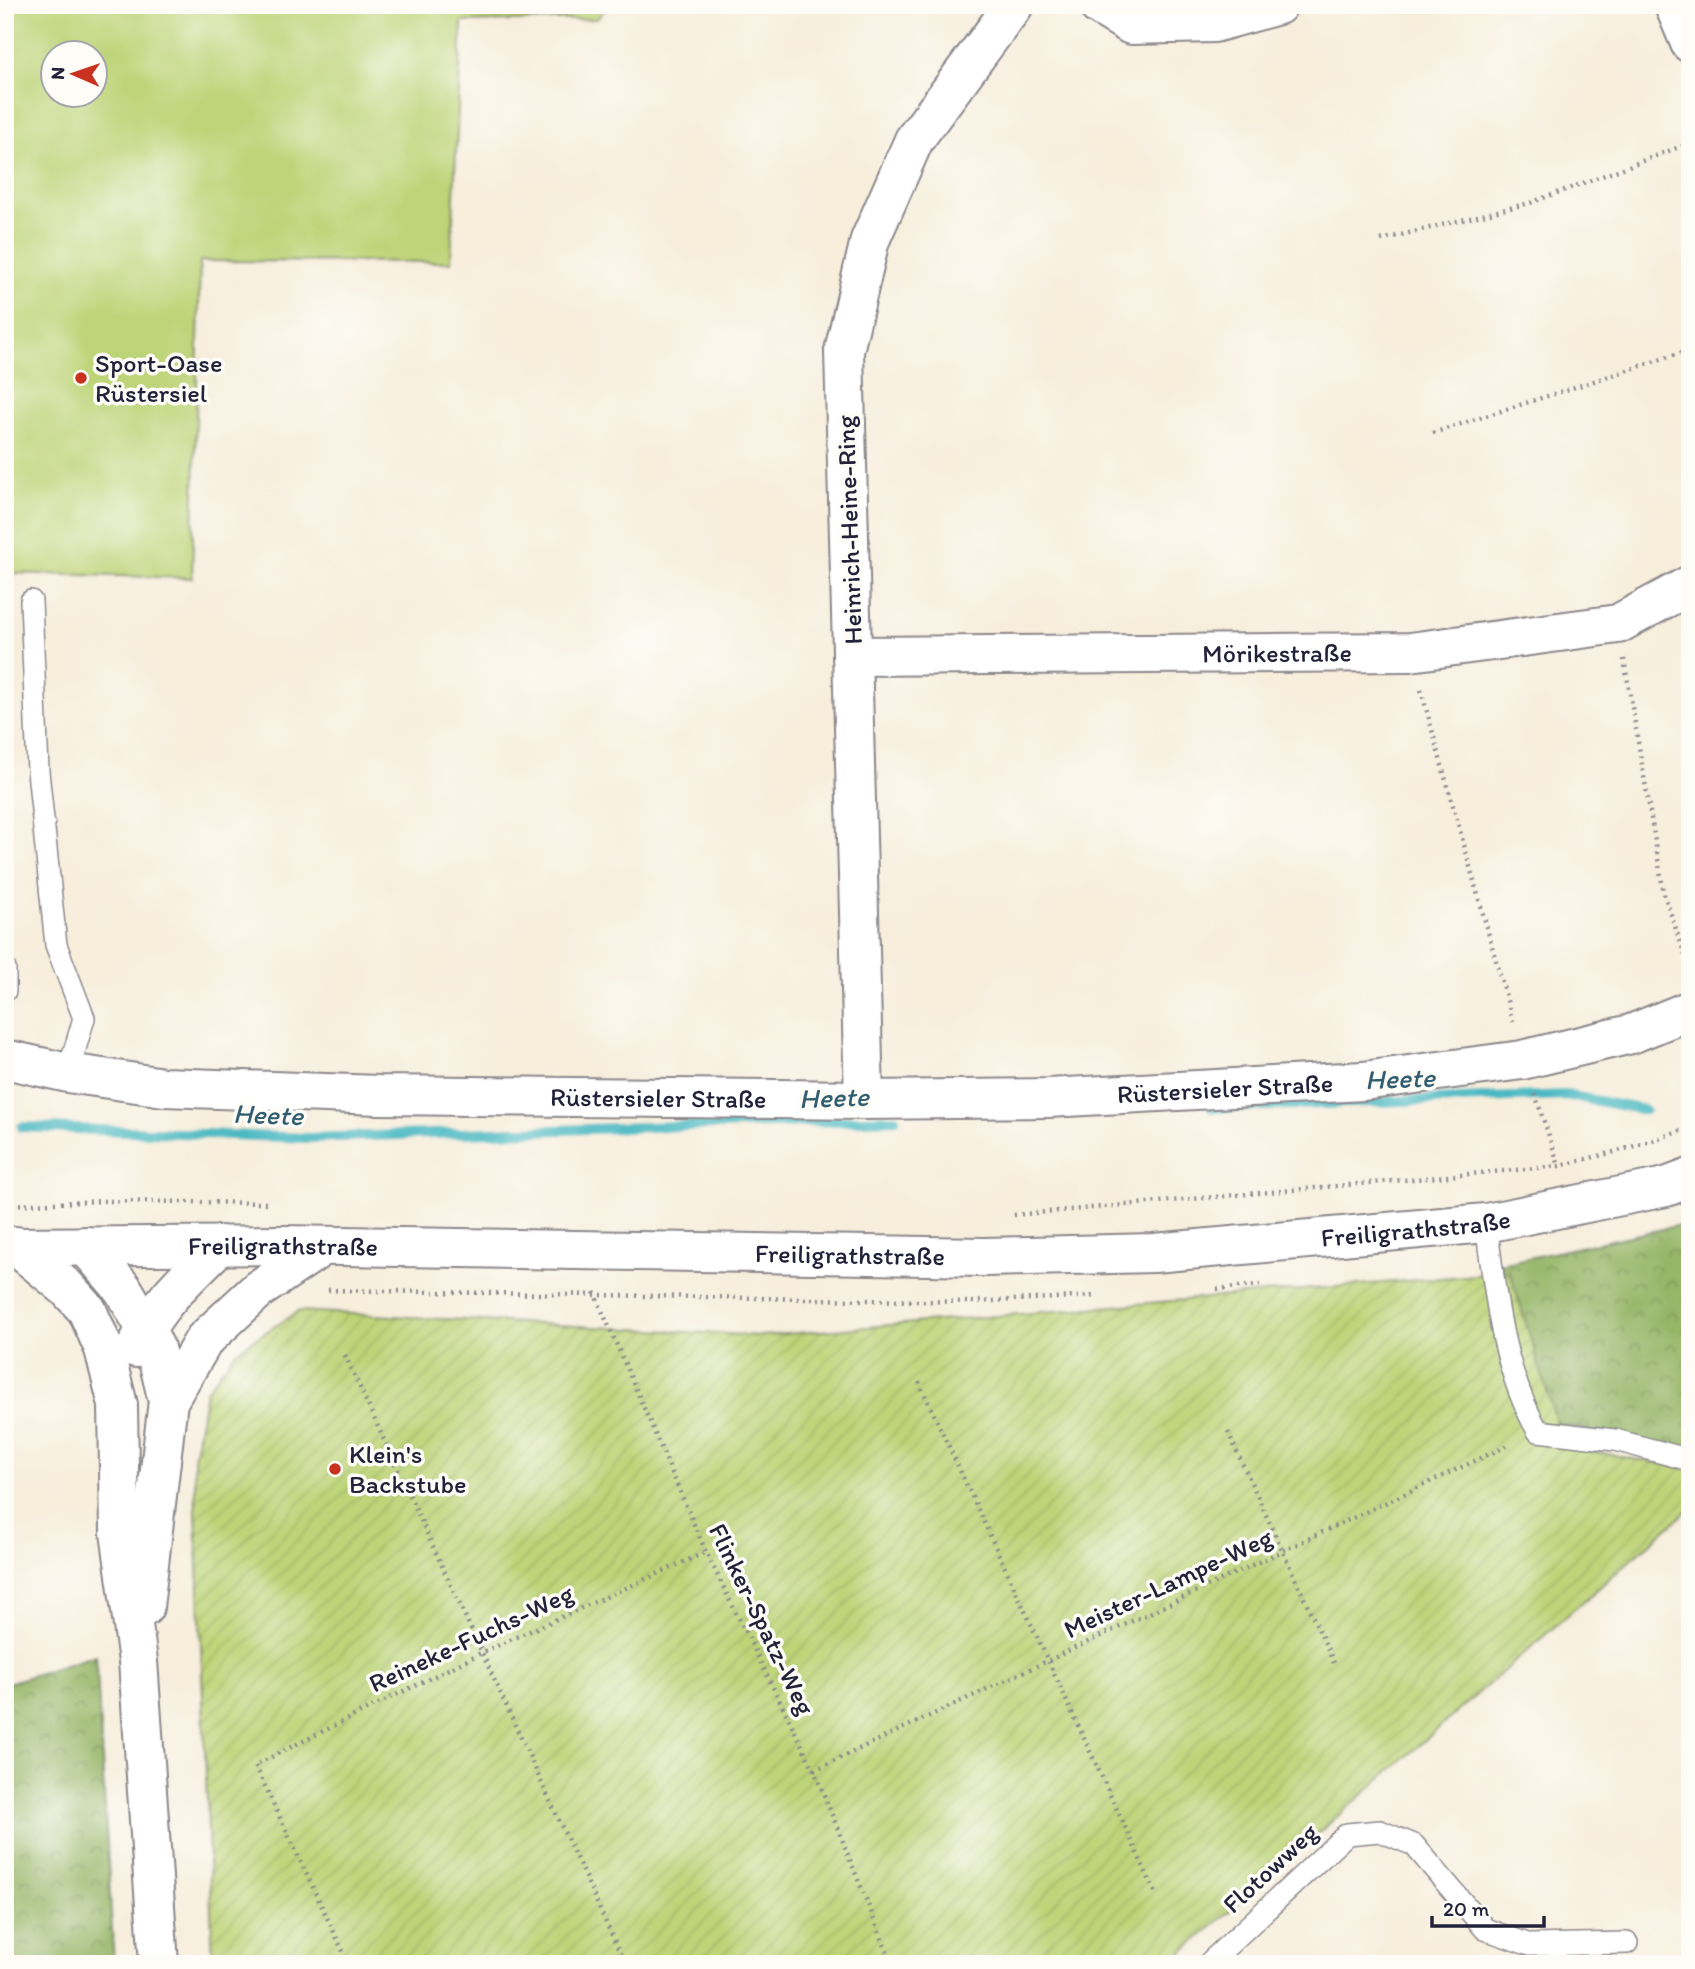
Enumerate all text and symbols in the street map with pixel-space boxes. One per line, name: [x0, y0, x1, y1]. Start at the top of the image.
north arrow: [38, 38, 108, 108]
text: N: [46, 67, 69, 80]
place label: Sport-Oase Rüstersiel: [95, 347, 222, 409]
marker: Sport-Oase Rüstersiel: [73, 370, 89, 386]
street label: Heinrich-Heine-Ring: [829, 414, 869, 645]
street label: Mörikestraße: [1202, 636, 1352, 669]
water label: Heete: [1364, 1060, 1437, 1096]
street label: Rüstersieler Straße: [1116, 1067, 1334, 1110]
water label: Heete: [798, 1079, 871, 1115]
street label: Rüstersieler Straße: [550, 1081, 767, 1115]
water label: Heete: [232, 1096, 305, 1132]
street label: Freiligrathstraße: [1320, 1202, 1513, 1254]
street label: Freiligrathstraße: [188, 1229, 378, 1263]
street label: Freiligrathstraße: [755, 1237, 945, 1272]
place label: Klein's Backstube: [349, 1438, 467, 1500]
marker: Klein's Backstube: [327, 1461, 343, 1477]
street label: Flinker-Spatz-Weg: [702, 1518, 822, 1721]
street label: Meister-Lampe-Weg: [1059, 1520, 1278, 1645]
street label: Reineke-Fuchs-Weg: [364, 1576, 579, 1699]
street label: Flotowweg: [1216, 1815, 1325, 1920]
scale bar: [1432, 1885, 1544, 1929]
text: 20 m: [1443, 1896, 1490, 1921]

